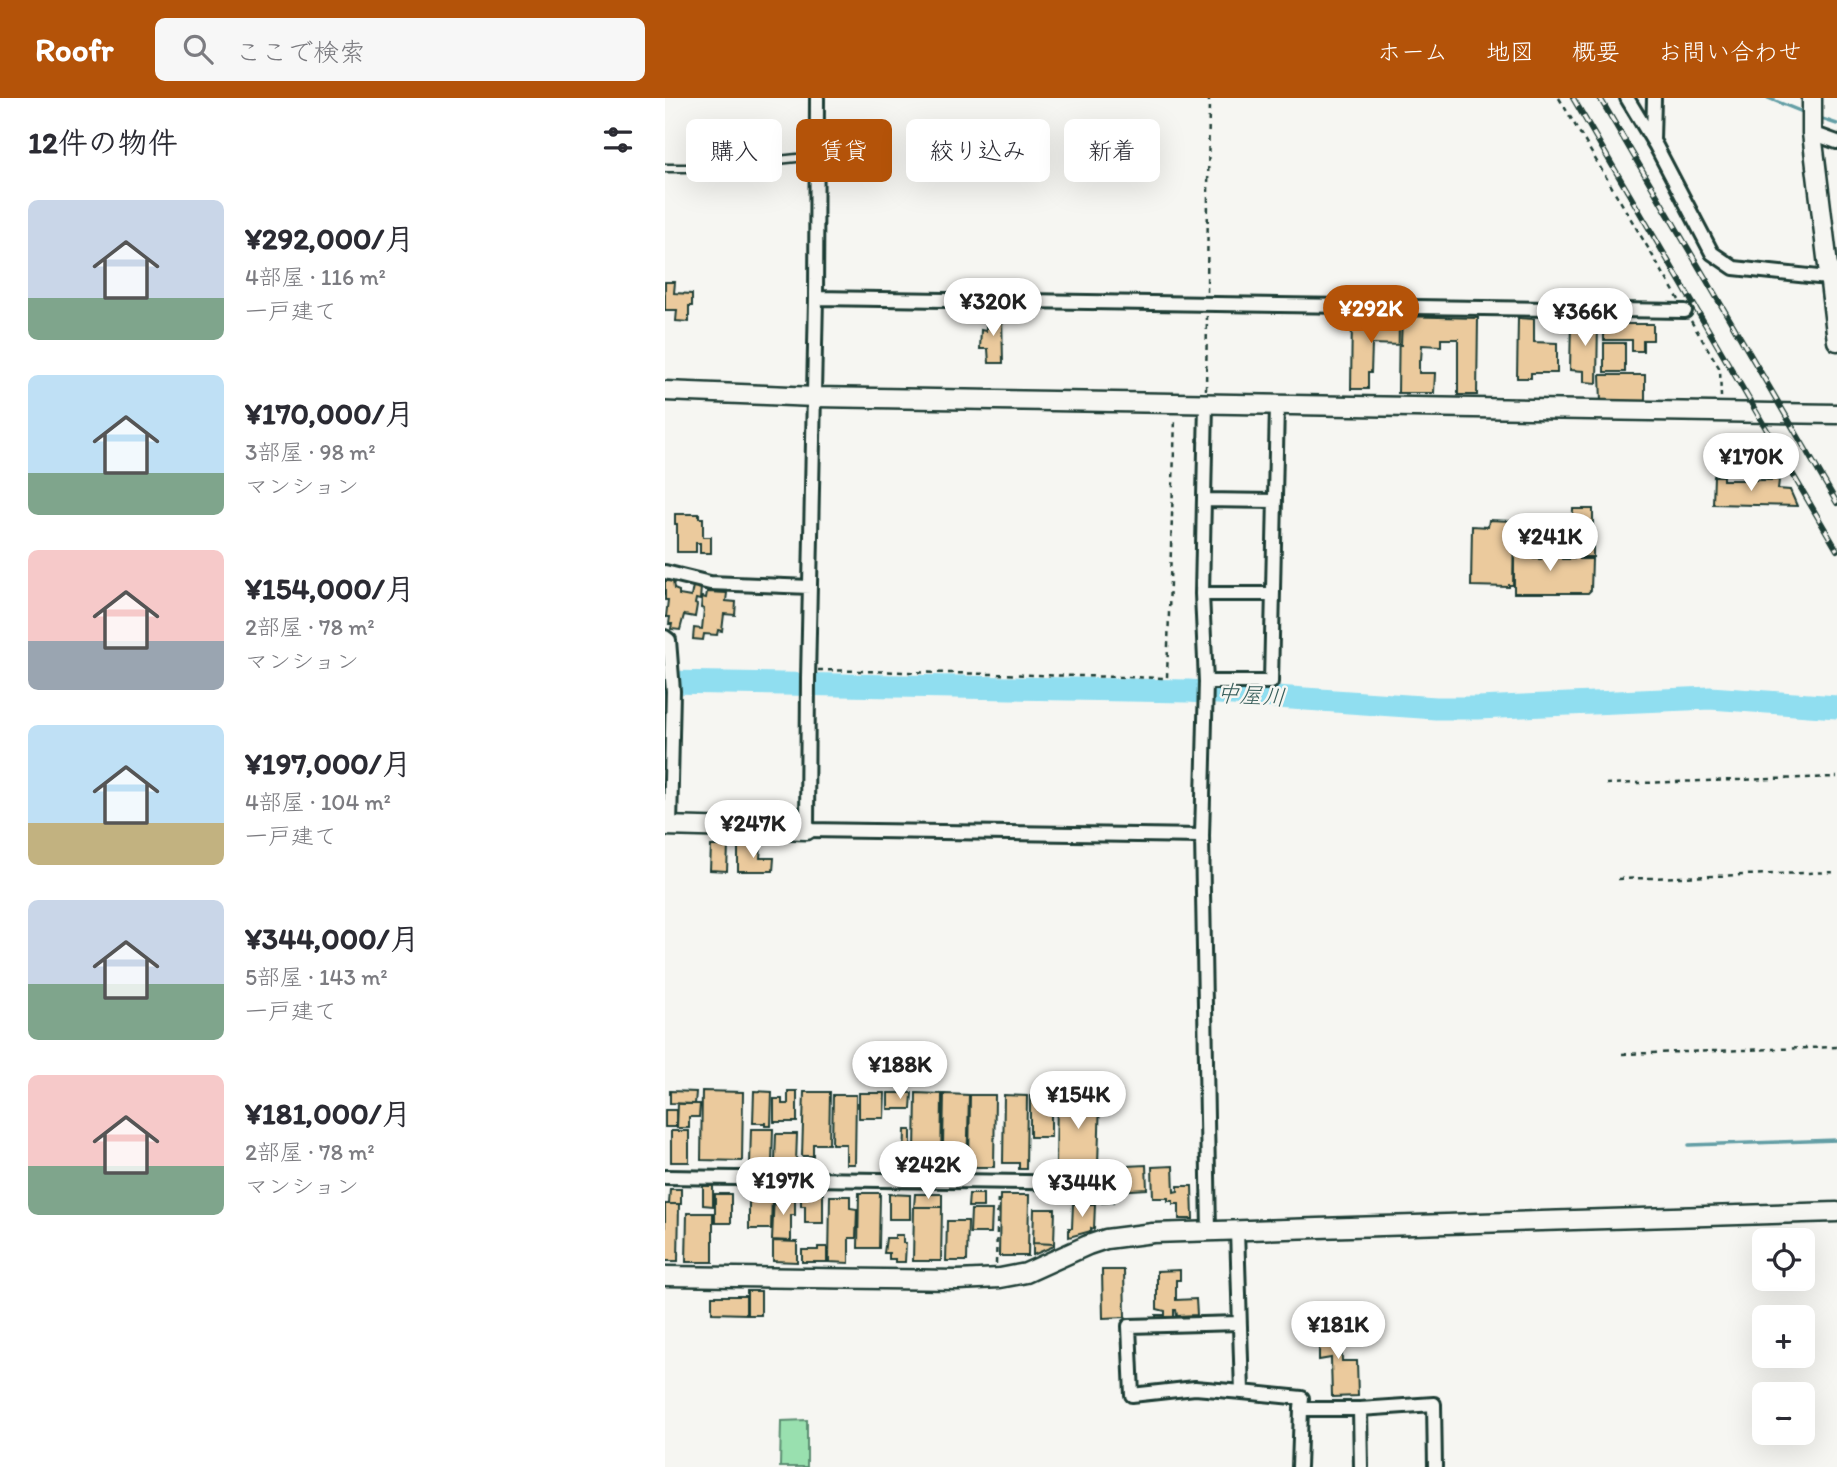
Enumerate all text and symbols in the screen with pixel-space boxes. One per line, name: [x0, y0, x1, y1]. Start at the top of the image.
search box: [155, 18, 645, 81]
text: Roofr: [35, 30, 113, 69]
icon: search: [179, 30, 217, 68]
text: ここで検索: [235, 36, 365, 68]
text: ホーム: [1377, 37, 1448, 66]
text: 地図: [1486, 37, 1534, 66]
text: 概要: [1572, 37, 1620, 66]
text: お問い合わせ: [1658, 37, 1802, 66]
chip: 購入: [686, 119, 782, 182]
chip: 賃貸: [796, 119, 892, 182]
chip: 絞り込み: [906, 119, 1050, 182]
chip: 新着: [1064, 119, 1160, 182]
icon: filters: [599, 121, 637, 159]
text: 12件の物件: [28, 124, 178, 161]
text: ¥292,000/月: [245, 220, 414, 257]
icon: home: [84, 228, 168, 312]
text: 4部屋 · 116 m²: [245, 263, 386, 291]
pin: ¥320K: [944, 278, 1042, 338]
pin: ¥292K: [1322, 286, 1420, 345]
text: ¥320K: [960, 287, 1026, 315]
pin: ¥366K: [1536, 288, 1634, 348]
text: ¥292K: [1339, 294, 1403, 322]
text: 一戸建て: [245, 297, 337, 325]
text: ¥366K: [1553, 297, 1617, 325]
text: ¥170,000/月: [245, 395, 414, 432]
icon: home: [84, 403, 168, 487]
pin: ¥170K: [1702, 434, 1800, 493]
text: 3部屋 · 98 m²: [245, 438, 376, 466]
text: ¥170K: [1719, 442, 1783, 470]
text: マンション: [245, 472, 359, 500]
pin: ¥241K: [1501, 514, 1599, 573]
text: ¥241K: [1518, 522, 1582, 550]
text: ¥154,000/月: [245, 570, 415, 607]
icon: home: [84, 578, 168, 662]
text: 2部屋 · 78 m²: [245, 613, 375, 641]
text: マンション: [245, 647, 359, 675]
water label: 中屋川: [1216, 679, 1286, 711]
text: ¥197,000/月: [245, 745, 411, 782]
icon: home: [84, 753, 168, 837]
text: 4部屋 · 104 m²: [245, 788, 391, 816]
pin: ¥247K: [704, 800, 802, 860]
text: ¥247K: [721, 809, 785, 837]
text: 一戸建て: [245, 822, 337, 850]
text: ¥344,000/月: [245, 920, 419, 957]
icon: home: [84, 928, 168, 1012]
text: 5部屋 · 143 m²: [245, 963, 388, 991]
text: 一戸建て: [245, 997, 337, 1025]
pin: ¥188K: [851, 1042, 949, 1101]
text: ¥188K: [868, 1050, 932, 1078]
pin: ¥154K: [1029, 1072, 1127, 1131]
text: ¥154K: [1046, 1080, 1110, 1108]
text: ¥181,000/月: [245, 1095, 411, 1132]
icon: home: [84, 1103, 168, 1187]
text: 2部屋 · 78 m²: [245, 1138, 375, 1166]
pin: ¥242K: [879, 1142, 977, 1201]
text: ¥242K: [895, 1150, 961, 1178]
pin: ¥197K: [734, 1158, 832, 1217]
pin: ¥344K: [1033, 1160, 1131, 1219]
text: ¥197K: [752, 1166, 814, 1194]
text: ¥344K: [1048, 1168, 1116, 1196]
text: マンション: [245, 1172, 359, 1200]
map controls: [1752, 1228, 1815, 1445]
button: locate: [1752, 1228, 1815, 1291]
pin: ¥181K: [1289, 1302, 1387, 1361]
button: +: [1752, 1305, 1815, 1368]
text: ¥181K: [1307, 1310, 1369, 1338]
button: −: [1752, 1382, 1815, 1445]

